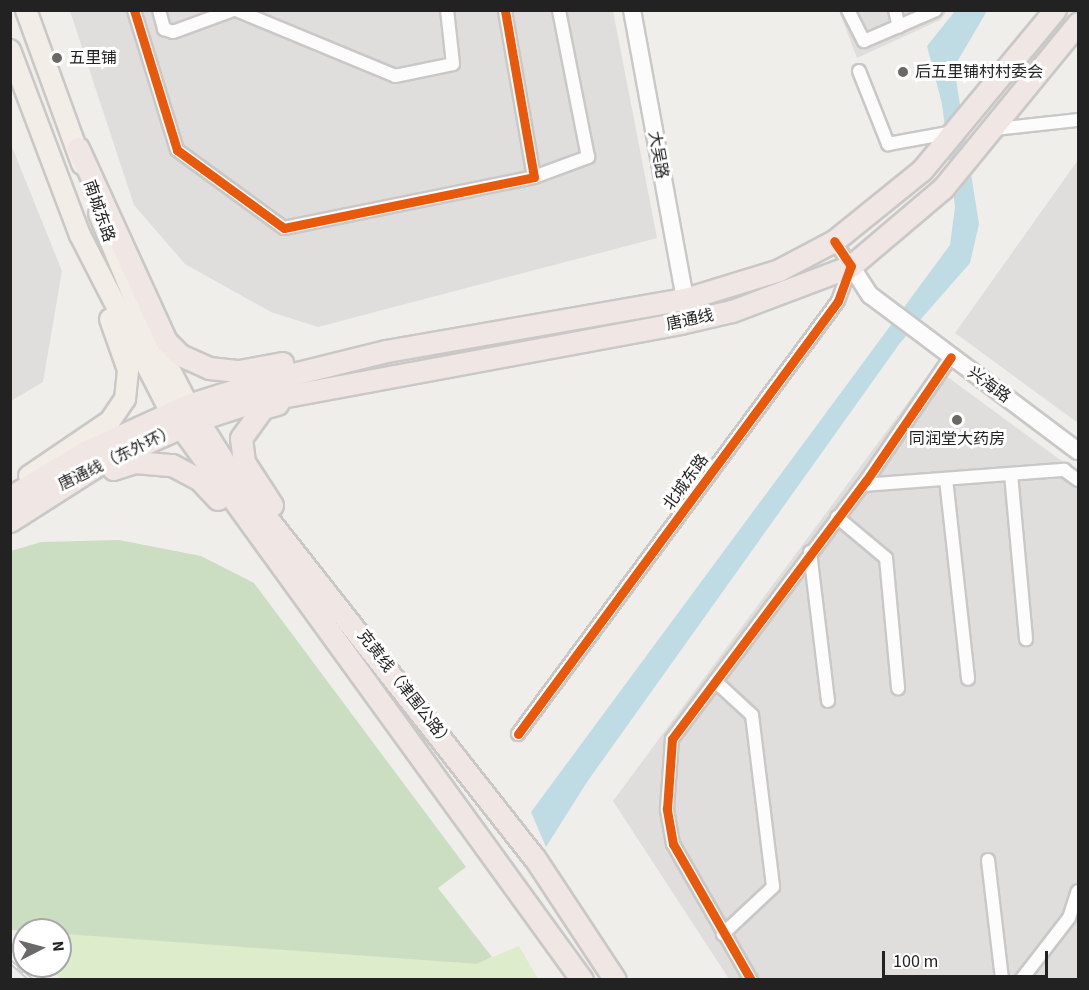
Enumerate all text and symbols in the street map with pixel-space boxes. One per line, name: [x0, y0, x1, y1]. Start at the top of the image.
place label: 五里铺: [69, 48, 117, 68]
marker: 五里铺: [50, 51, 64, 65]
place label: 后五里铺村村委会: [915, 62, 1043, 82]
marker: 后五里铺村村委会: [896, 65, 910, 79]
street label: 大吴路: [644, 130, 672, 180]
street label: 南城东路: [80, 178, 118, 244]
street label: 唐通线: [665, 306, 715, 334]
street label: 兴海路: [964, 363, 1014, 407]
marker: 同润堂大药房: [950, 413, 964, 427]
street label: 唐通线（东外环）: [55, 421, 179, 495]
place label: 同润堂大药房: [909, 429, 1005, 449]
street label: 北城东路: [659, 450, 713, 514]
street label: 克黄线（津围公路）: [353, 626, 457, 752]
north arrow: [12, 918, 72, 978]
scale bar: [885, 939, 1052, 977]
text: N: [46, 940, 69, 953]
text: 100 m: [893, 949, 938, 974]

